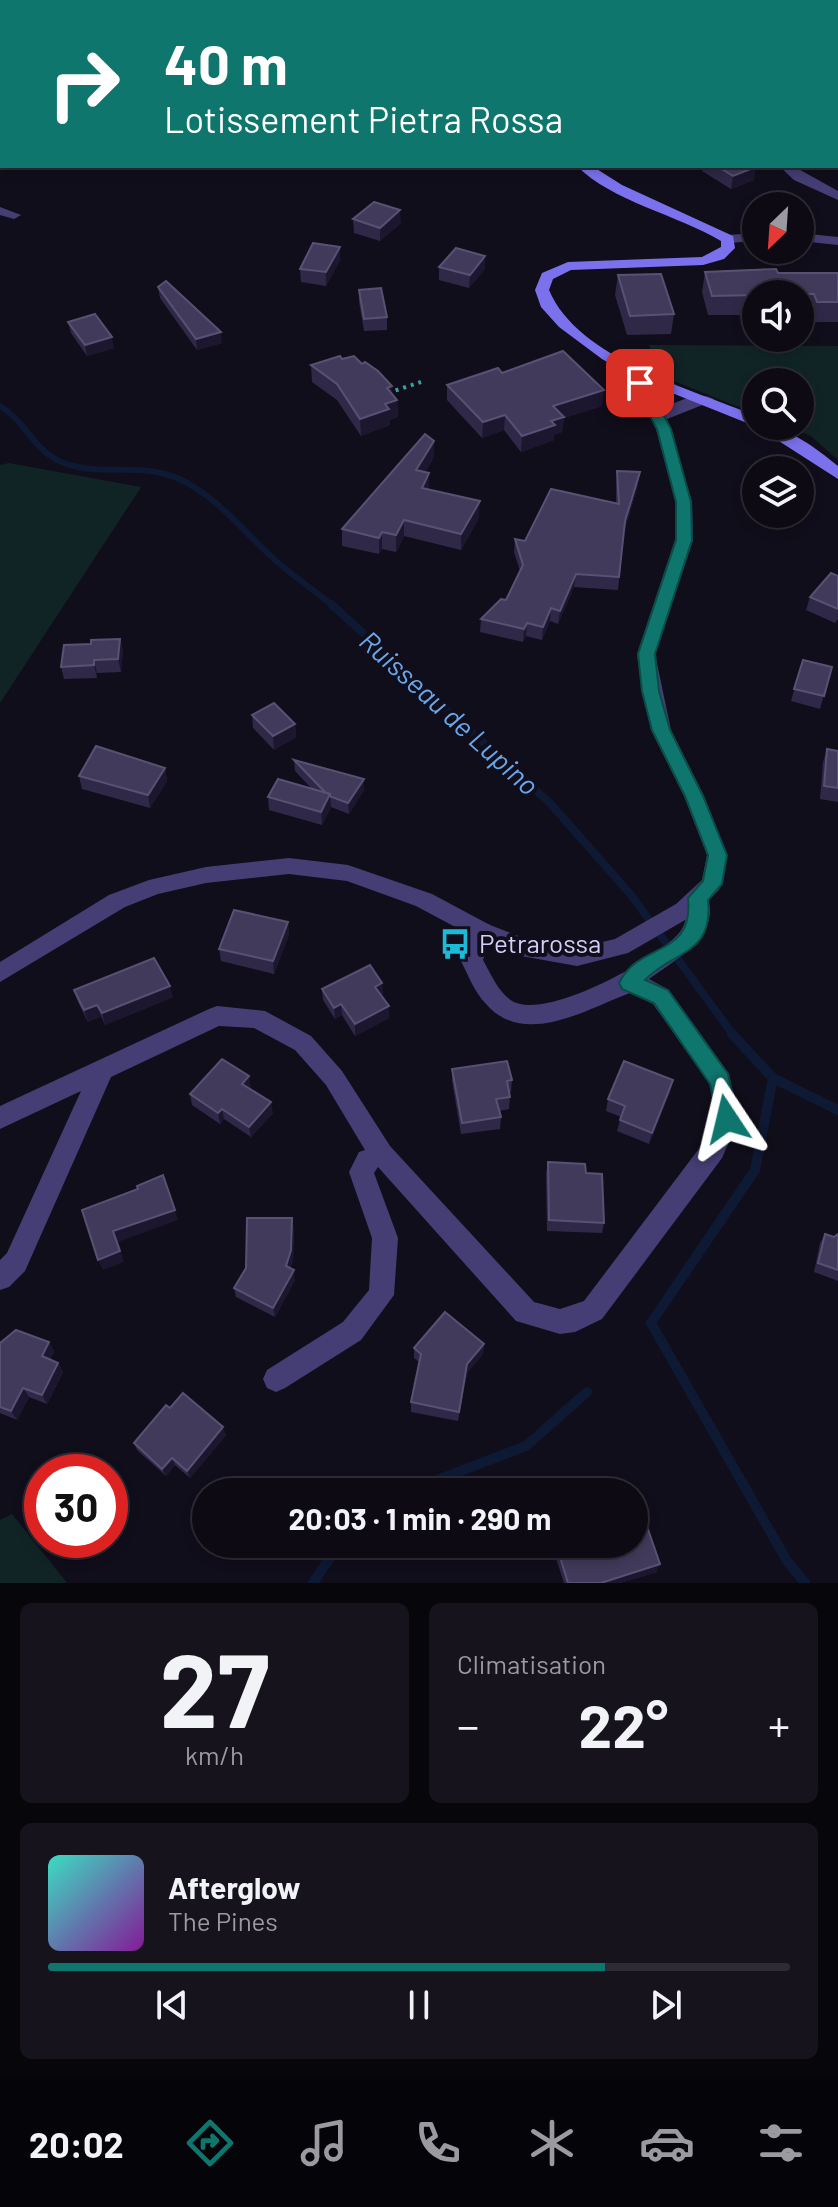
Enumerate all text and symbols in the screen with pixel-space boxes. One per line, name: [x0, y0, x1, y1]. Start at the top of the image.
text: 40 m: [164, 29, 288, 96]
icon: right: [32, 32, 136, 136]
text: Lotissement Pietra Rossa: [164, 97, 563, 140]
north arrow: [742, 192, 814, 264]
map controls: [742, 192, 814, 528]
button: sound: [742, 280, 814, 352]
pin: [606, 349, 674, 417]
icon: arrive: [618, 361, 662, 405]
button: search: [742, 368, 814, 440]
button: layers: [742, 456, 814, 528]
water label: Ruisseau de Lupino: [353, 623, 546, 802]
bus stop icon: Petrarossa: [438, 927, 472, 961]
place label: Petrarossa: [479, 927, 601, 958]
position arrow: [685, 1077, 769, 1161]
speed limit sign: 30: [24, 1454, 128, 1558]
text: 20:03 · 1 min · 290 m: [289, 1500, 551, 1536]
text: 27: [160, 1624, 269, 1749]
text: Climatisation: [457, 1648, 606, 1679]
text: 22°: [579, 1688, 668, 1760]
text: −: [457, 1698, 479, 1751]
text: +: [768, 1698, 790, 1751]
text: km/h: [185, 1739, 244, 1770]
text: Afterglow: [168, 1869, 301, 1905]
text: The Pines: [168, 1905, 278, 1936]
icon: previous: [150, 1983, 194, 2027]
icon: pause: [397, 1983, 441, 2027]
icon: next: [644, 1983, 688, 2027]
icon: directions: [182, 2115, 238, 2171]
icon: music: [296, 2115, 352, 2171]
icon: phone: [410, 2115, 466, 2171]
icon: climate: [524, 2115, 580, 2171]
icon: car: [639, 2115, 695, 2171]
icon: filters: [753, 2115, 809, 2171]
text: 20:02: [29, 2122, 124, 2165]

